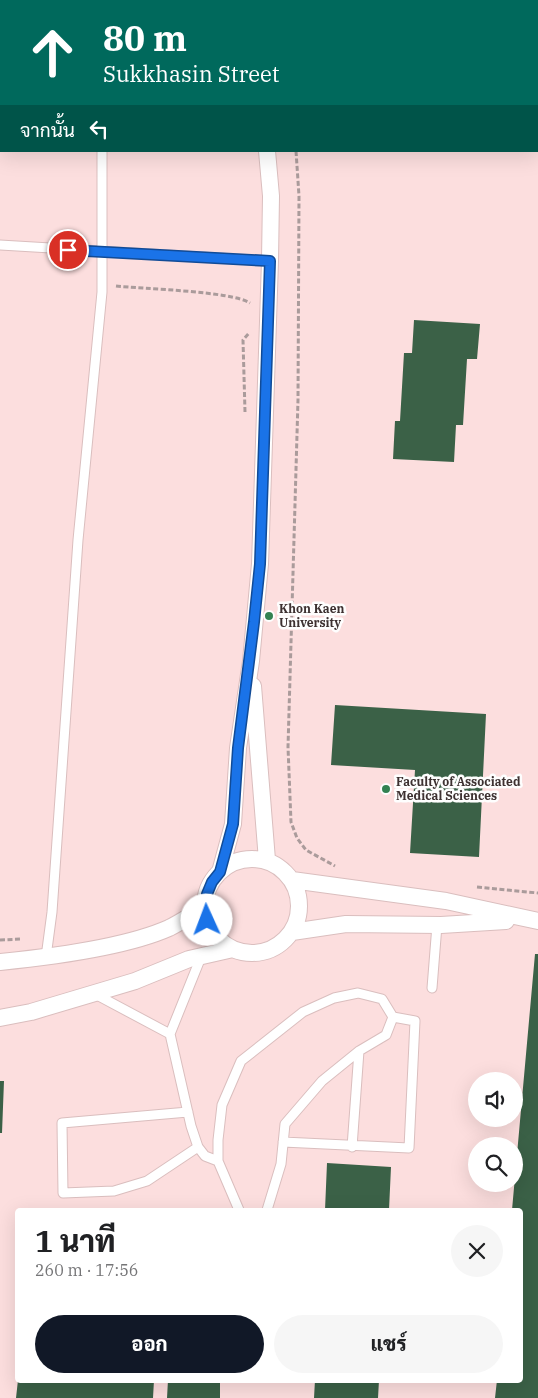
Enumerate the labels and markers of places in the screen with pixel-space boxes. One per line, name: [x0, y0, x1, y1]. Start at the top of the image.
pin: [47, 229, 89, 271]
place label: Khon Kaen University: [279, 601, 345, 630]
marker: Khon Kaen University: [263, 610, 275, 622]
place label: Faculty of Associated Medical Sciences: [396, 774, 521, 803]
marker: Faculty of Associated Medical Sciences: [380, 783, 392, 795]

